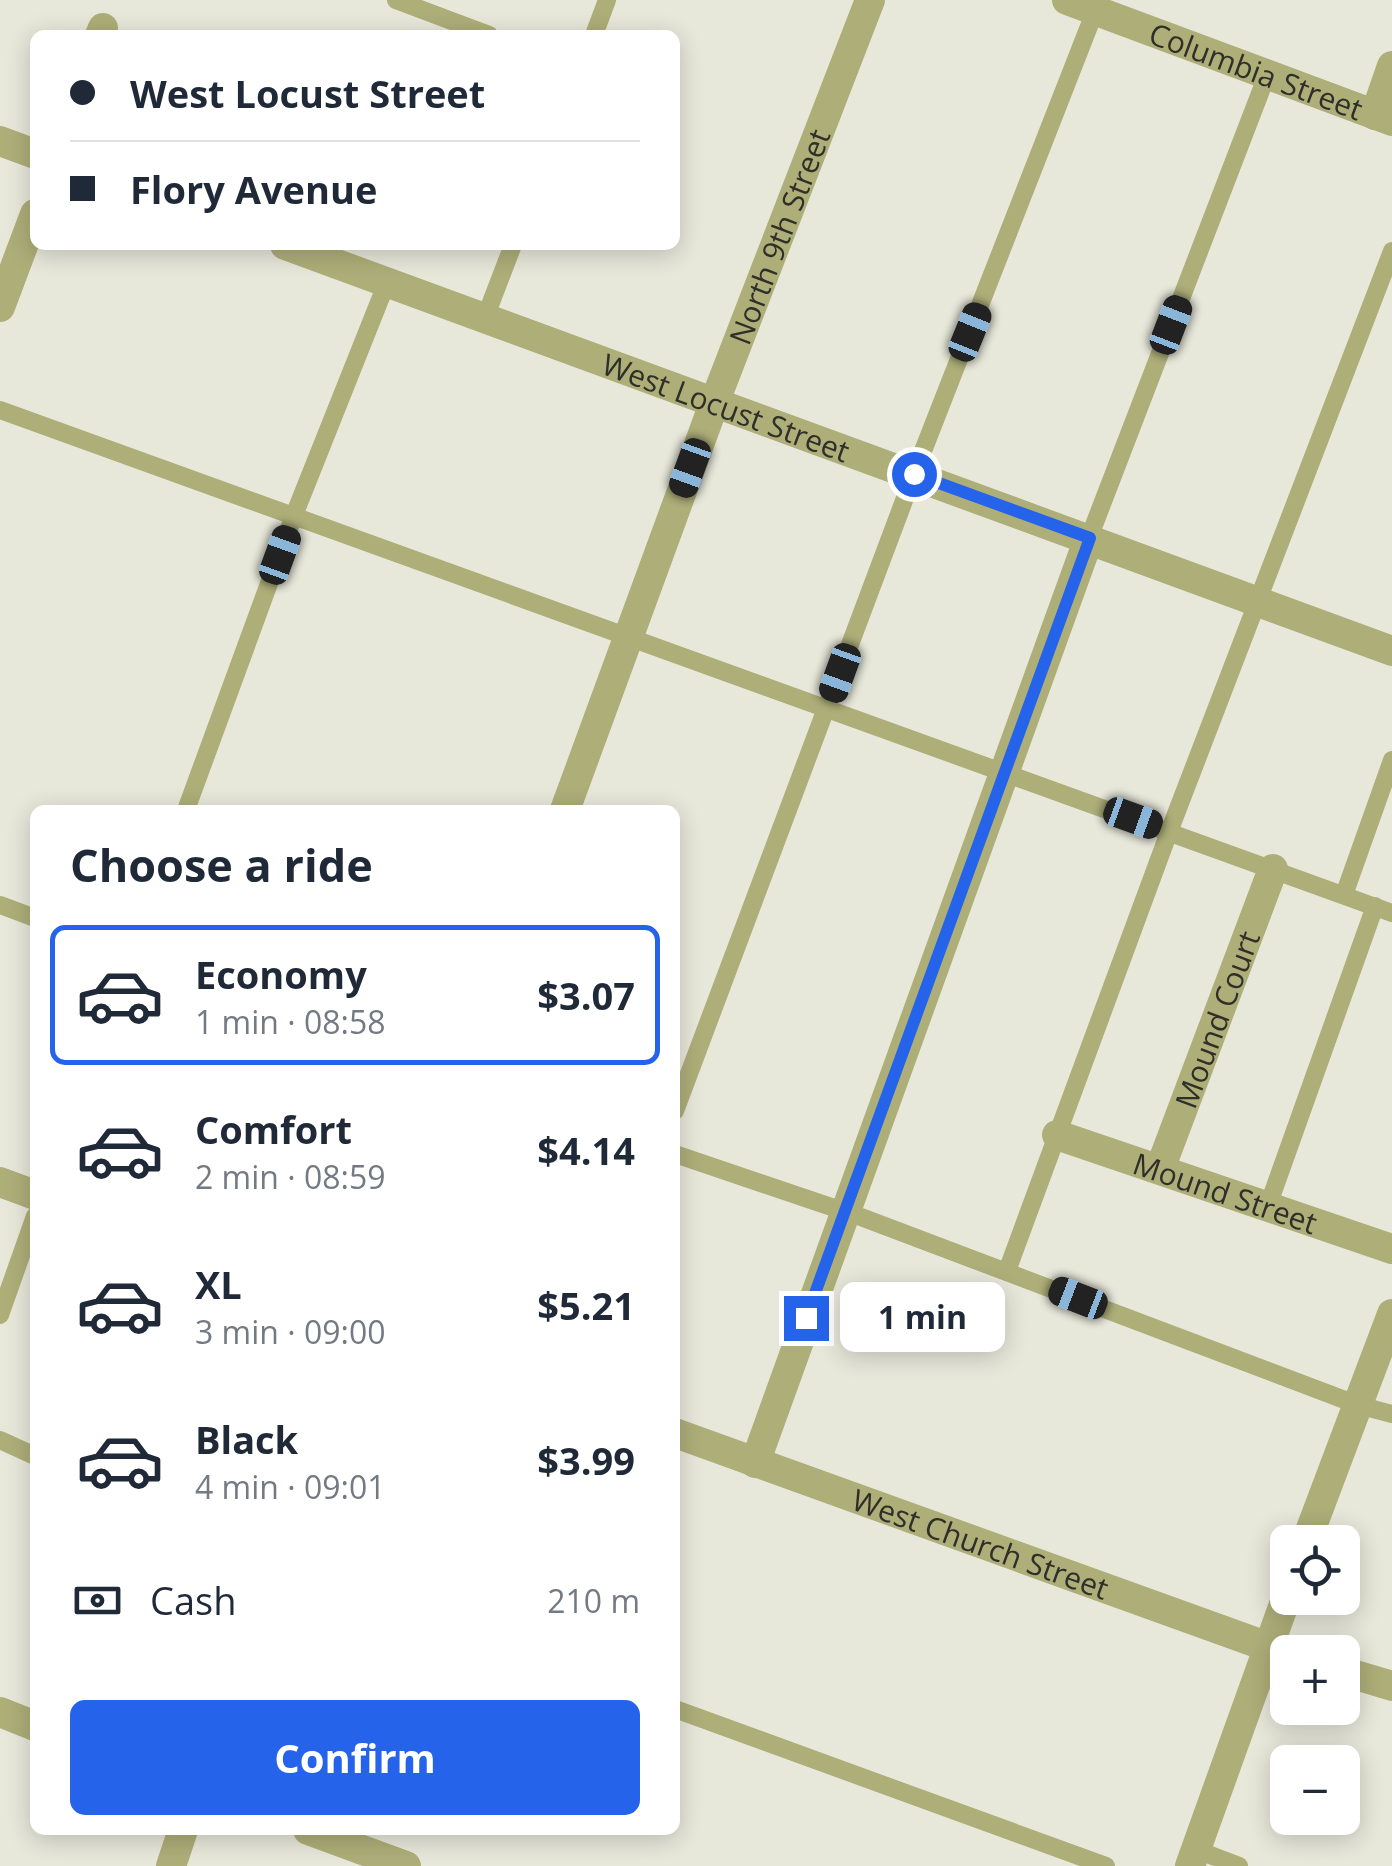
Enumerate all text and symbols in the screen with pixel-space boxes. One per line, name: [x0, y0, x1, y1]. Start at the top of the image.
street label: Columbia Street: [1144, 12, 1369, 129]
text: West Locust Street: [130, 67, 485, 119]
street label: North 9th Street: [718, 123, 839, 350]
text: Flory Avenue: [130, 163, 377, 215]
car: [1146, 292, 1196, 358]
car: [945, 299, 995, 365]
street label: West Locust Street: [597, 343, 856, 471]
car: [666, 435, 714, 501]
route start: [892, 452, 937, 497]
car: [256, 522, 304, 588]
car: [816, 640, 864, 706]
car: [1100, 794, 1166, 842]
text: Choose a ride: [70, 834, 373, 895]
street label: Mound Court: [1164, 925, 1268, 1114]
text: Economy: [195, 948, 367, 1000]
icon: car: [75, 950, 165, 1040]
text: $3.07: [537, 969, 635, 1021]
text: 1 min · 08:58: [195, 1000, 386, 1043]
text: Comfort: [195, 1103, 352, 1155]
icon: car: [75, 1105, 165, 1195]
text: $4.14: [537, 1124, 635, 1176]
street label: Mound Street: [1128, 1142, 1323, 1243]
text: 2 min · 08:59: [195, 1155, 386, 1198]
text: XL: [195, 1258, 242, 1310]
icon: car: [75, 1260, 165, 1350]
car: [1045, 1273, 1111, 1323]
text: $5.21: [537, 1279, 635, 1331]
callout: 1 min: [841, 1283, 1006, 1353]
text: 1 min: [878, 1295, 967, 1338]
route end: [784, 1296, 829, 1341]
text: 3 min · 09:00: [195, 1310, 386, 1353]
text: Black: [195, 1413, 298, 1465]
icon: car: [75, 1415, 165, 1505]
text: $3.99: [537, 1434, 635, 1486]
text: 4 min · 09:01: [195, 1465, 386, 1508]
street label: West Church Street: [847, 1478, 1115, 1608]
map controls: [1270, 1525, 1360, 1835]
button: locate: [1270, 1525, 1360, 1615]
icon: cash: [70, 1573, 125, 1628]
text: Cash: [150, 1574, 236, 1626]
text: 210 m: [547, 1579, 640, 1622]
button: +: [1270, 1635, 1360, 1725]
button: Confirm: [70, 1700, 640, 1815]
button: −: [1270, 1745, 1360, 1835]

